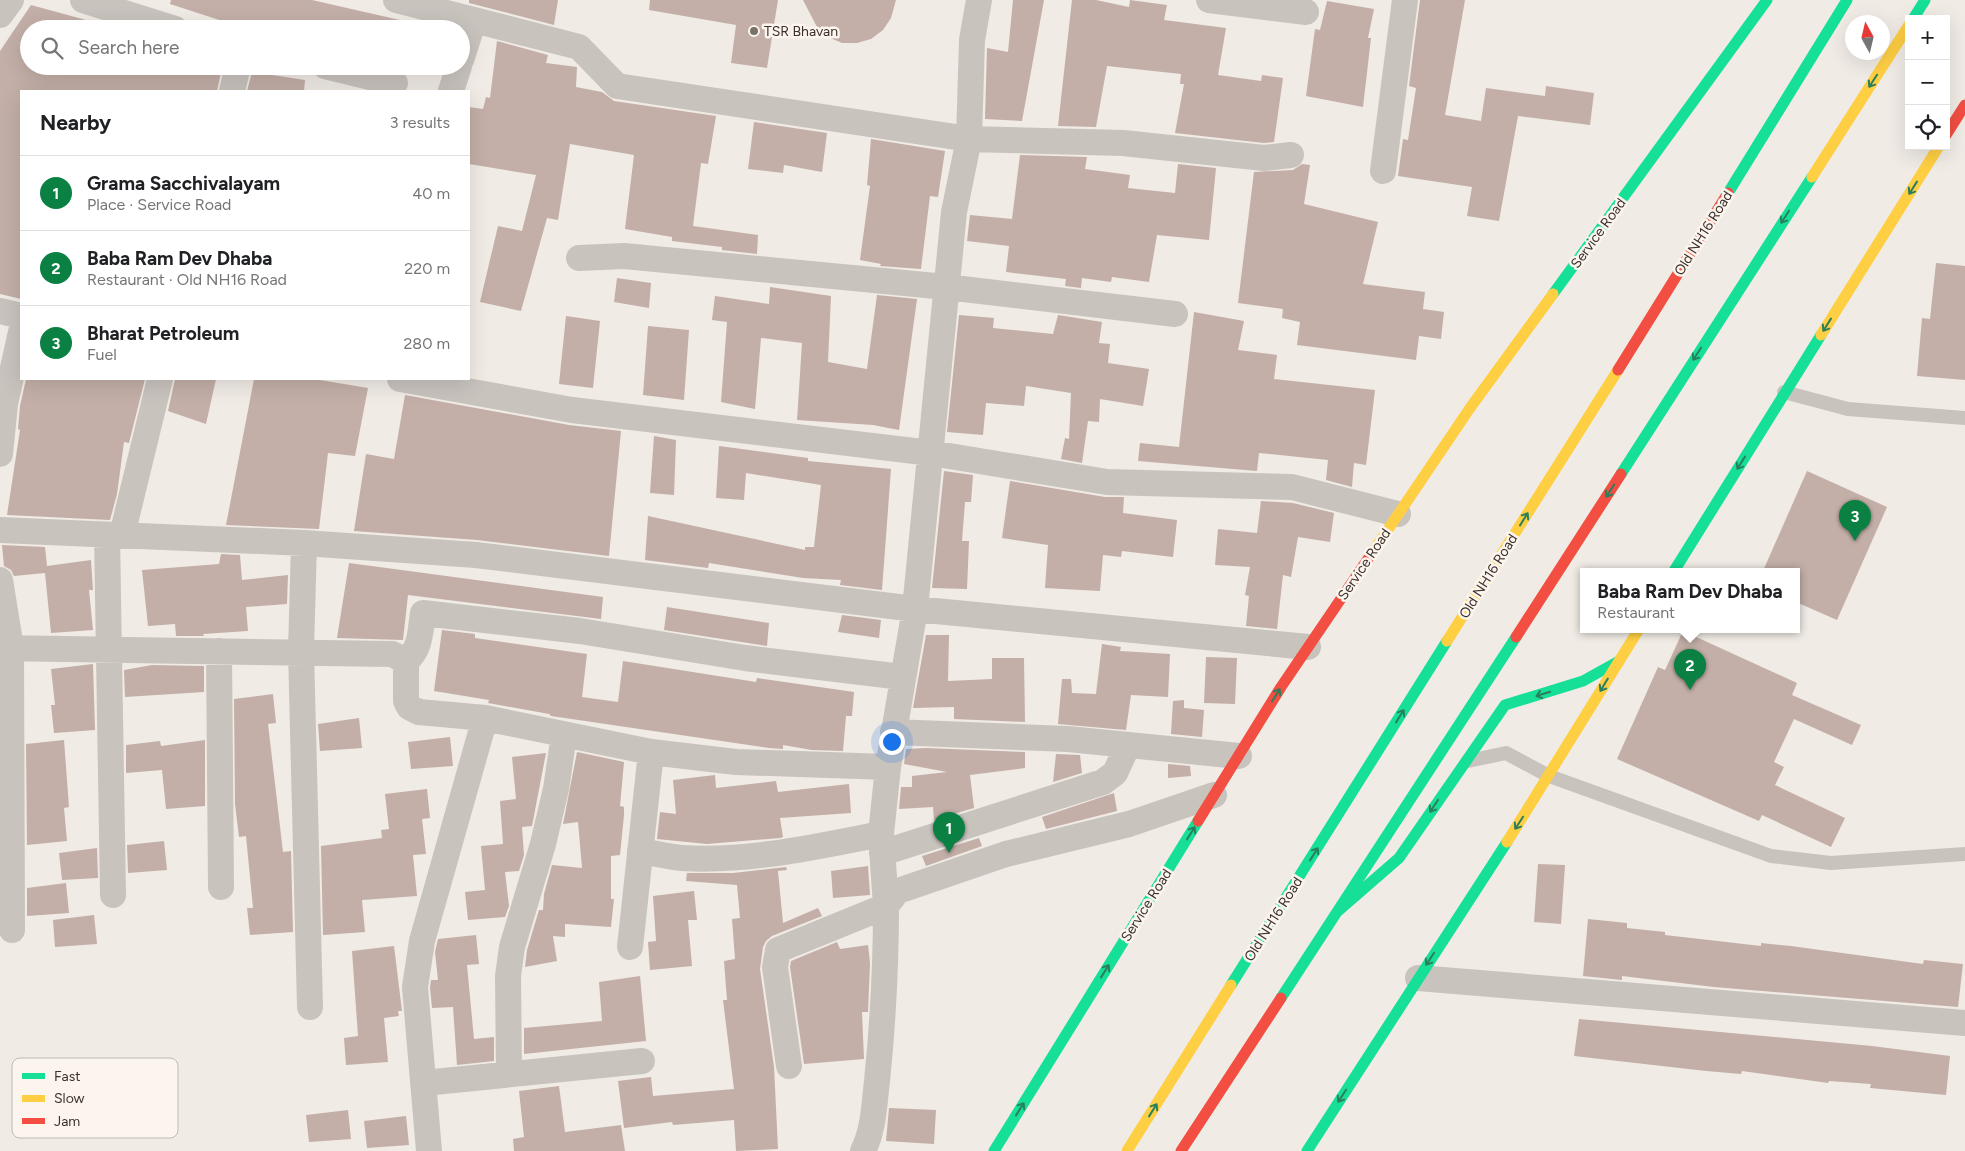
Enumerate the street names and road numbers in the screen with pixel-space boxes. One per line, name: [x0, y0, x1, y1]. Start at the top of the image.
street label: Old NH16 Road: [1671, 188, 1736, 279]
street label: Service Road: [1567, 195, 1629, 272]
street label: Service Road: [1334, 525, 1395, 603]
street label: Old NH16 Road: [1456, 531, 1521, 622]
street label: Service Road: [1117, 866, 1175, 945]
street label: Old NH16 Road: [1241, 874, 1306, 965]

